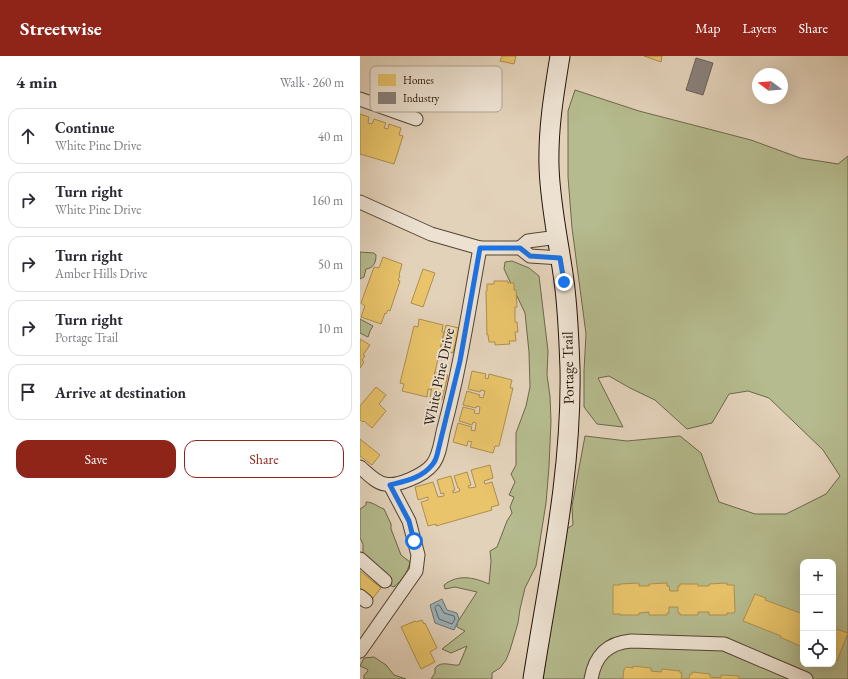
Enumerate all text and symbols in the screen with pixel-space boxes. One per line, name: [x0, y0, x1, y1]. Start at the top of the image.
text: Streetwise: [20, 16, 102, 41]
text: Map: [695, 19, 720, 37]
text: Layers: [742, 19, 777, 37]
text: Share: [799, 19, 828, 37]
legend: [370, 66, 502, 112]
north arrow: [752, 68, 788, 104]
text: 4 min: [16, 71, 57, 93]
text: Homes: [403, 73, 434, 87]
text: Walk · 260 m: [280, 74, 344, 91]
text: Industry: [403, 91, 440, 105]
text: Continue: [55, 118, 115, 137]
icon: ahead: [17, 125, 39, 147]
text: 40 m: [318, 128, 343, 145]
text: White Pine Drive: [55, 137, 141, 154]
text: Turn right: [55, 182, 123, 201]
icon: right: [17, 189, 39, 211]
text: 160 m: [312, 192, 343, 209]
text: White Pine Drive: [55, 201, 141, 218]
text: Turn right: [55, 246, 123, 265]
icon: right: [17, 253, 39, 275]
text: 50 m: [318, 256, 343, 273]
text: Amber Hills Drive: [55, 265, 147, 282]
route end: [555, 273, 573, 291]
text: Turn right: [55, 310, 123, 329]
icon: right: [17, 317, 39, 339]
text: 10 m: [318, 320, 343, 337]
street label: White Pine Drive: [419, 326, 458, 428]
text: Portage Trail: [55, 329, 118, 346]
street label: Portage Trail: [557, 331, 578, 405]
icon: arrive: [17, 381, 39, 403]
text: Arrive at destination: [55, 383, 186, 402]
button: Save: [16, 440, 176, 478]
button: Share: [184, 440, 344, 478]
route start: [405, 532, 423, 550]
map controls: [800, 559, 836, 667]
button: +: [800, 559, 836, 595]
button: −: [800, 595, 836, 631]
button: locate: [800, 631, 836, 667]

